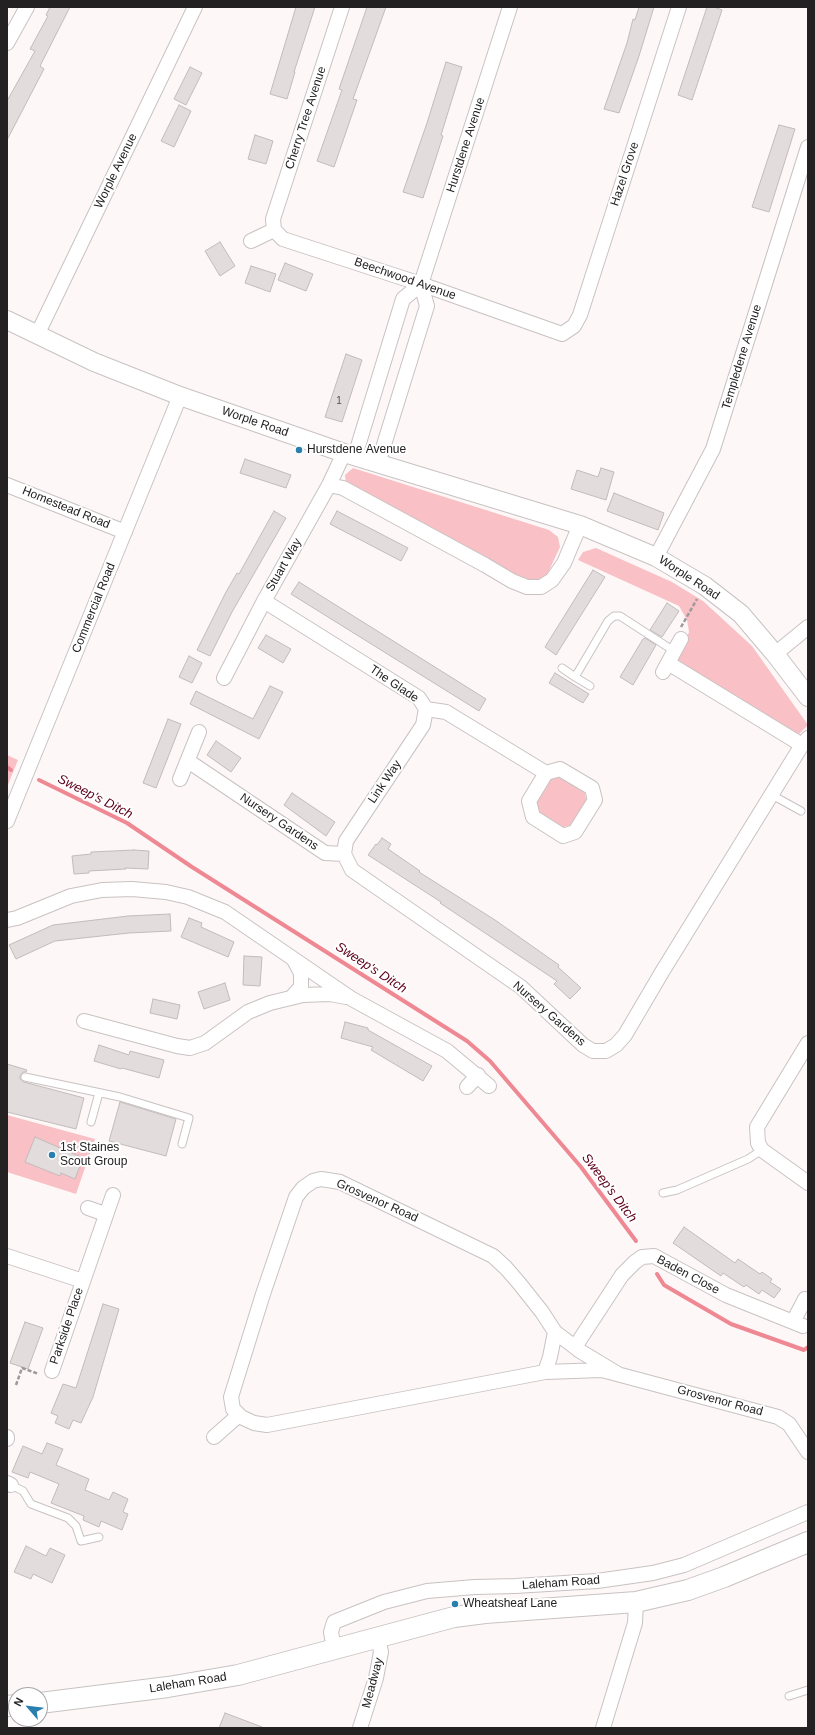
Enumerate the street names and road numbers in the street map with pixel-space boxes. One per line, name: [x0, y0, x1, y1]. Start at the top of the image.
street label: Cherry Tree Avenue: [283, 65, 329, 171]
street label: Hurstdene Avenue: [444, 96, 488, 194]
street label: Worple Avenue: [92, 131, 140, 211]
street label: Hazel Grove: [608, 140, 642, 208]
street label: Beechwood Avenue: [352, 255, 458, 303]
street label: Templedene Avenue: [719, 303, 765, 411]
street label: Worple Road: [220, 404, 290, 440]
street label: Homestead Road: [20, 484, 112, 532]
street label: Stuart Way: [263, 536, 305, 594]
street label: Worple Road: [656, 553, 722, 603]
street label: Commercial Road: [69, 561, 119, 655]
street label: The Glade: [367, 662, 421, 706]
street label: Link Way: [365, 758, 405, 806]
street label: Nursery Gardens: [237, 790, 321, 854]
street label: Nursery Gardens: [510, 979, 588, 1049]
street label: Grosvenor Road: [334, 1177, 420, 1225]
street label: Baden Close: [654, 1253, 722, 1297]
street label: Parkside Place: [47, 1286, 87, 1366]
street label: Grosvenor Road: [676, 1383, 764, 1419]
street label: Laleham Road: [522, 1573, 600, 1593]
street label: Meadway: [359, 1656, 387, 1710]
street label: Laleham Road: [148, 1670, 228, 1696]

